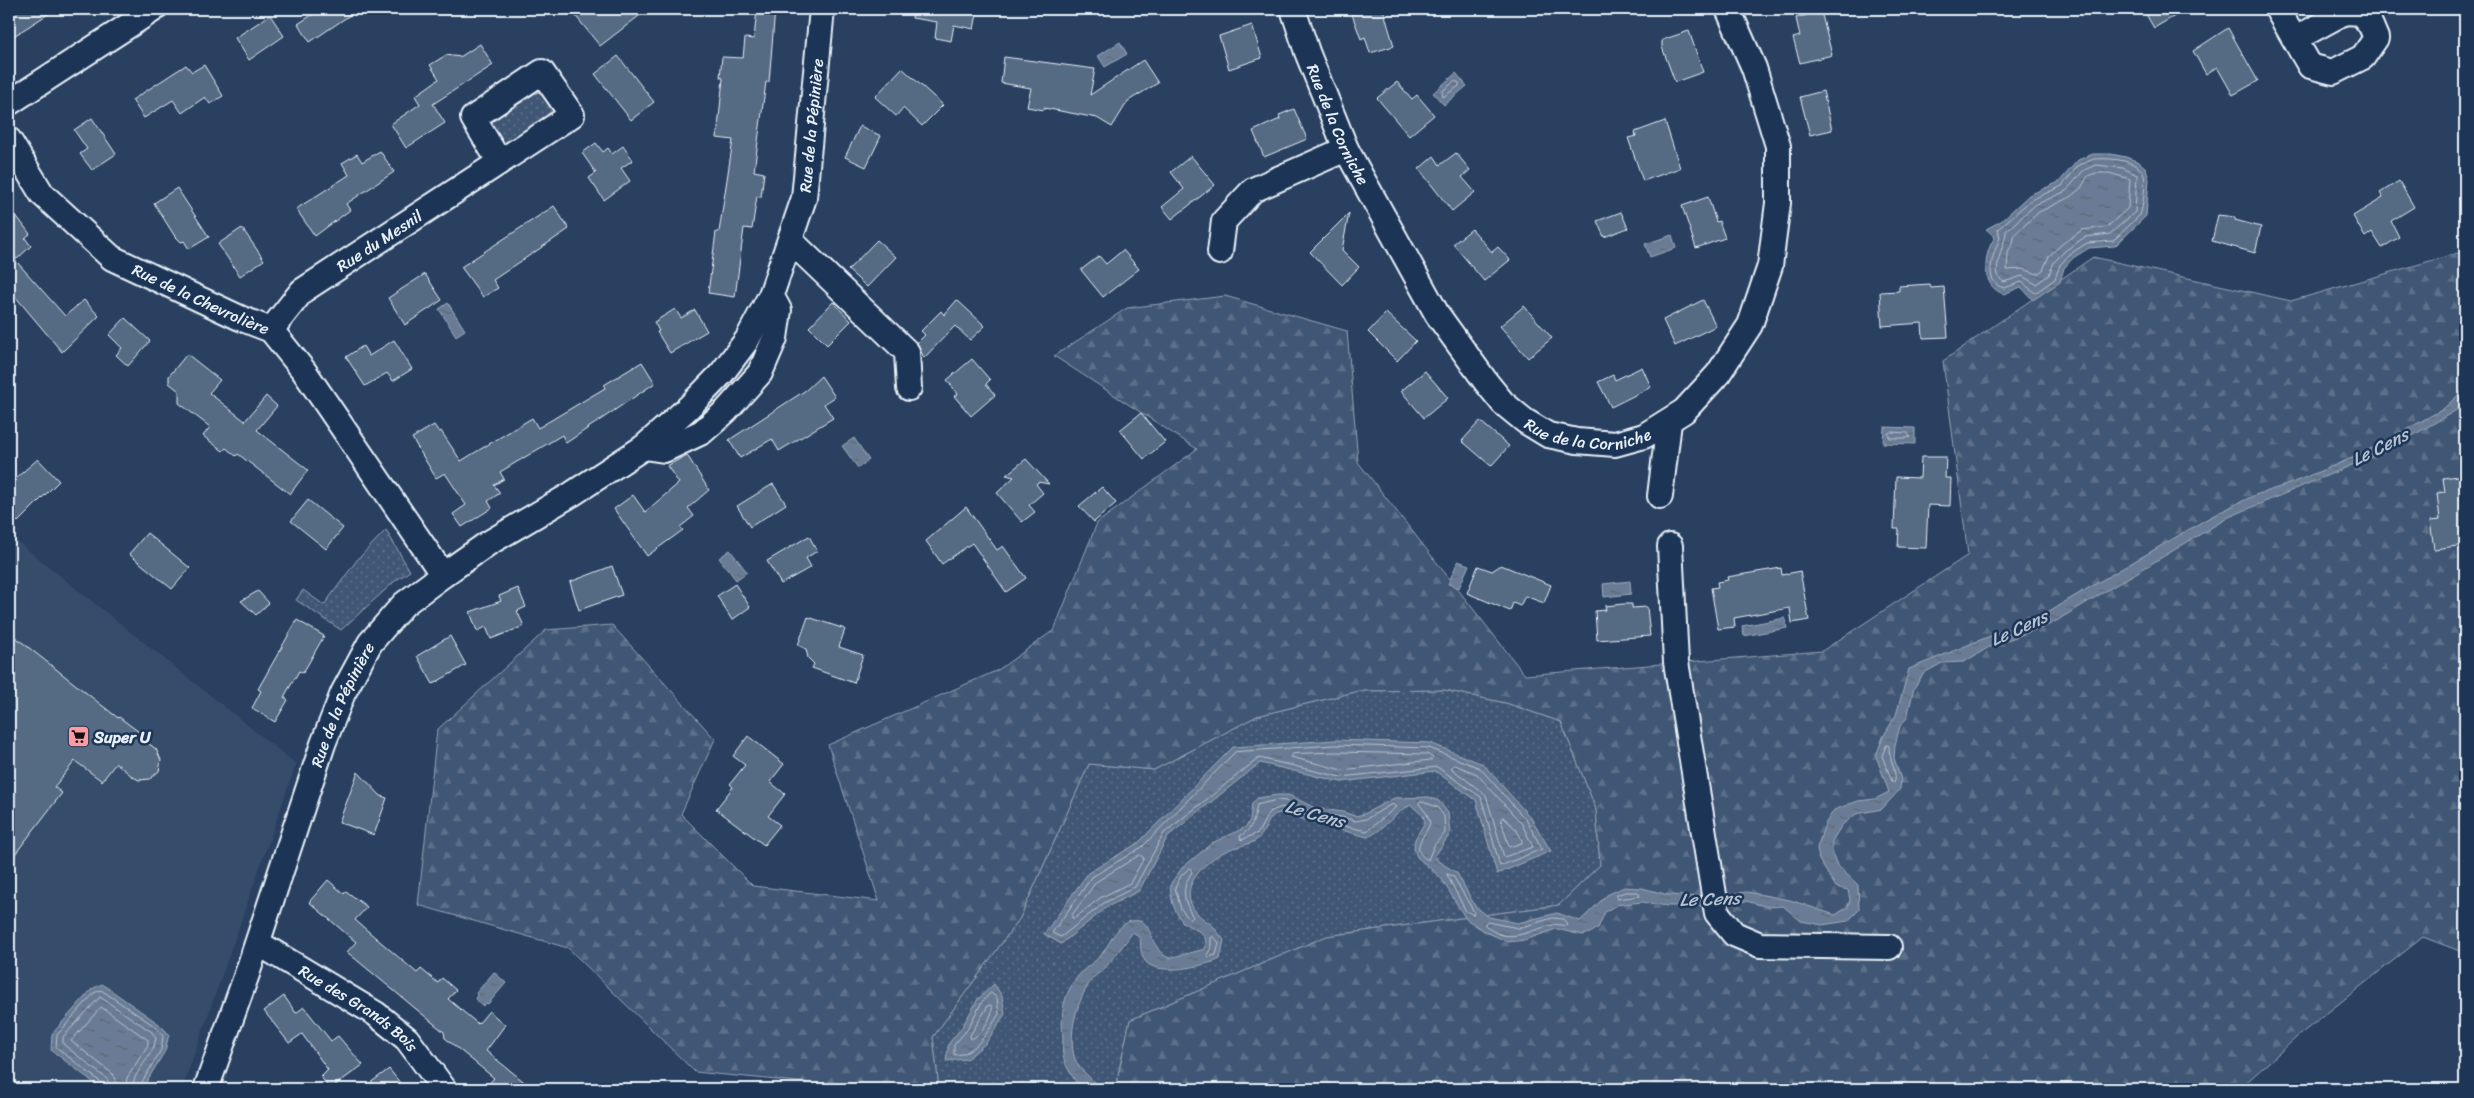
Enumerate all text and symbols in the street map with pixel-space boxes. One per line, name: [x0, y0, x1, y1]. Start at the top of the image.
street label: Rue de la Pépinière: [790, 57, 832, 194]
street label: Rue de la Corniche: [1299, 59, 1378, 190]
street label: Rue du Mesnil: [330, 201, 429, 280]
street label: Rue de la Chevrolière: [127, 255, 274, 343]
street label: Rue de la Corniche: [1519, 409, 1658, 459]
water label: Le Cens: [2346, 418, 2416, 475]
water label: Le Cens: [1985, 600, 2055, 655]
street label: Rue de la Pépinière: [302, 637, 382, 771]
place label: Super U: [93, 723, 152, 752]
supermarket icon: Super U: [66, 725, 90, 749]
water label: Le Cens: [1281, 790, 1350, 838]
water label: Le Cens: [1679, 882, 1743, 916]
street label: Rue des Grands Bois: [293, 956, 427, 1058]

